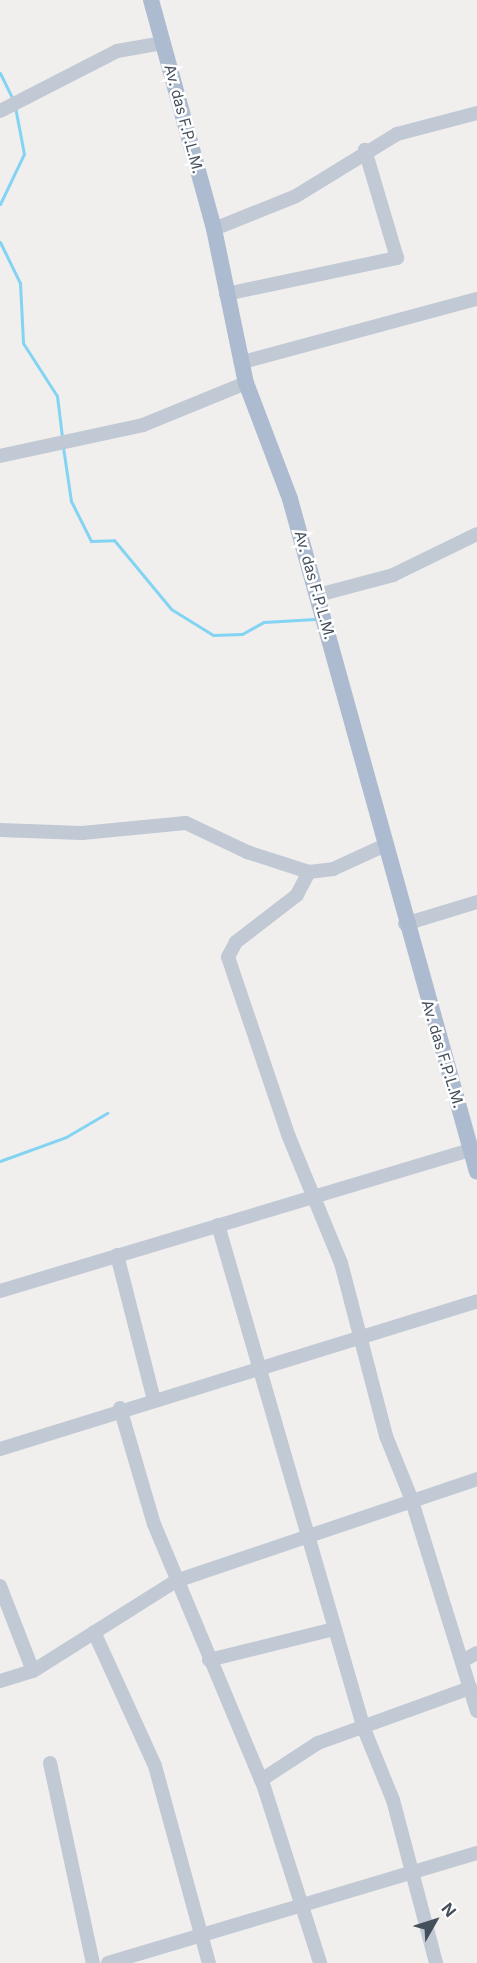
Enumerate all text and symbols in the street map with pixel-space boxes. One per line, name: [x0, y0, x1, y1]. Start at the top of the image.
street label: Av. das F.P.L.M.: [161, 63, 207, 175]
street label: Av. das F.P.L.M.: [291, 529, 339, 641]
street label: Av. das F.P.L.M.: [418, 998, 468, 1110]
north arrow: [405, 1891, 465, 1951]
text: N: [437, 1899, 461, 1921]

